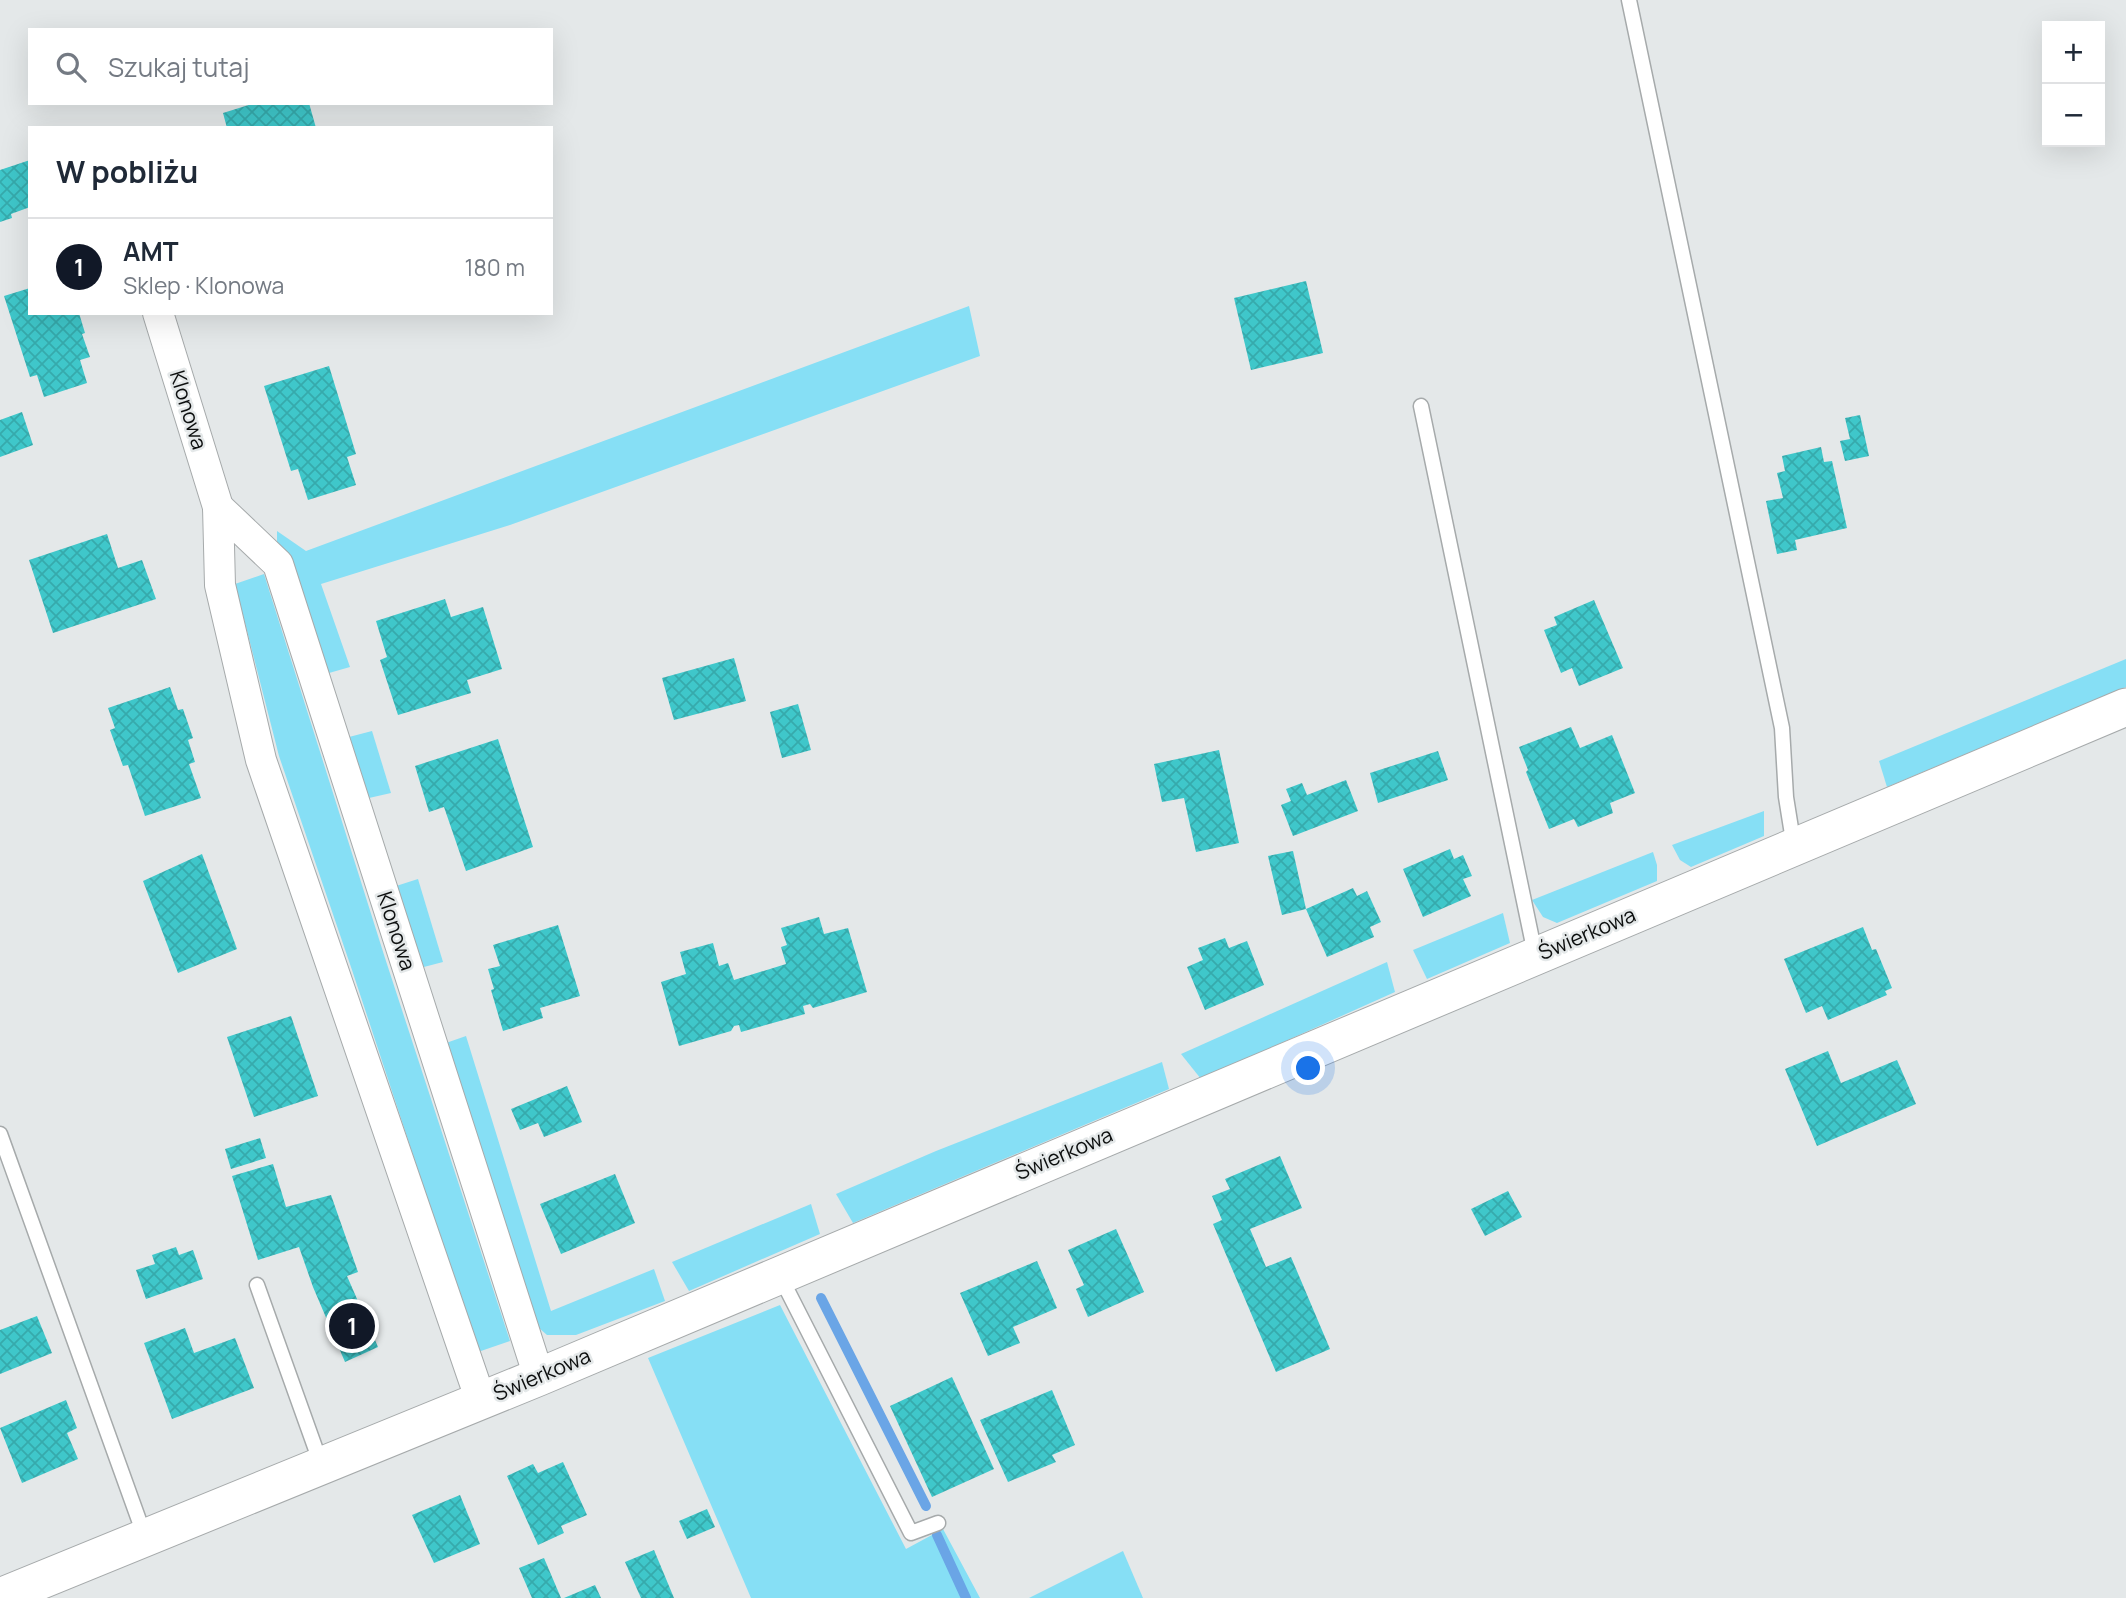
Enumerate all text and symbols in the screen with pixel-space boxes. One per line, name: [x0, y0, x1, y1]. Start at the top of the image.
map controls: [2042, 21, 2105, 147]
button: +: [2042, 21, 2105, 84]
search box: [28, 28, 553, 105]
icon: search: [52, 48, 90, 86]
text: Szukaj tutaj: [108, 49, 250, 85]
button: −: [2042, 84, 2105, 147]
text: W pobliżu: [56, 151, 198, 192]
text: AMT: [123, 233, 178, 269]
text: 1: [74, 251, 84, 283]
text: 180 m: [465, 251, 525, 283]
text: Sklep · Klonowa: [123, 269, 284, 301]
street label: Klonowa: [164, 367, 214, 453]
street label: Klonowa: [371, 888, 423, 974]
street label: Świerkowa: [1534, 900, 1640, 966]
your location: [1291, 1051, 1325, 1085]
street label: Świerkowa: [1011, 1120, 1117, 1186]
pin: 1: [329, 1300, 375, 1352]
street label: Świerkowa: [489, 1341, 595, 1407]

